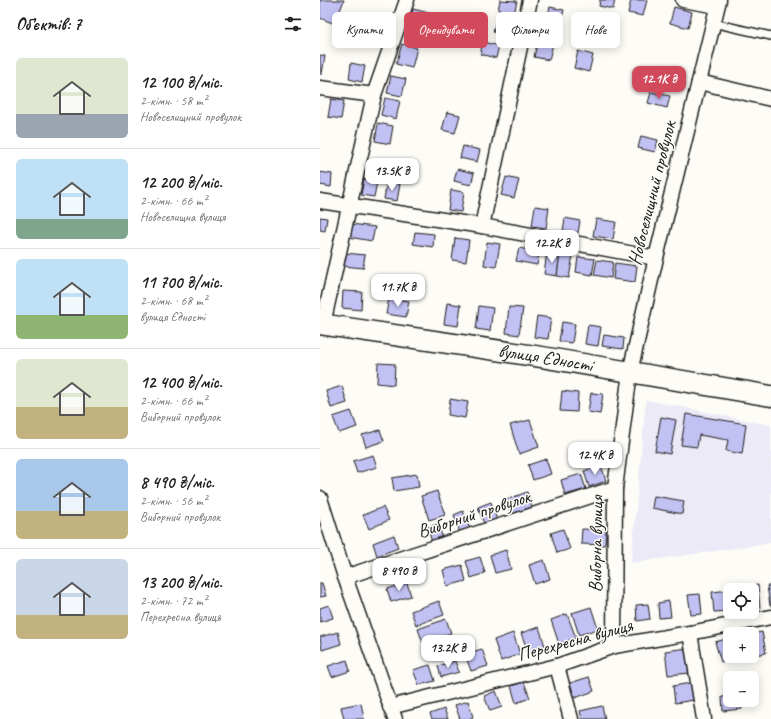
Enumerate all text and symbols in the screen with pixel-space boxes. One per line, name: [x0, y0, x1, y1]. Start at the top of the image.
chip: Купити: [332, 12, 396, 48]
chip: Орендувати: [404, 12, 488, 48]
chip: Фільтри: [496, 12, 563, 48]
chip: Нове: [571, 12, 620, 48]
icon: filters: [282, 13, 304, 35]
text: Об’єктів: 7: [16, 14, 81, 35]
pin: 12.1K ₴: [622, 66, 696, 100]
text: 12.1K ₴: [641, 71, 677, 87]
text: 12 100 ₴/міс.: [140, 72, 222, 93]
icon: home: [48, 74, 96, 122]
text: 2-кімн. · 58 m²: [140, 93, 207, 109]
text: Новоселищний провулок: [140, 109, 241, 125]
street label: Новоселищний провулок: [622, 116, 682, 268]
pin: 13.5K ₴: [355, 158, 429, 192]
text: 13.5K ₴: [374, 163, 410, 179]
text: 12 200 ₴/міс.: [140, 172, 222, 193]
icon: home: [48, 175, 96, 223]
text: 2-кімн. · 66 m²: [140, 193, 207, 209]
text: Новоселищна вулиця: [140, 209, 225, 225]
pin: 12.2K ₴: [515, 230, 589, 264]
text: 12.2K ₴: [534, 235, 570, 251]
text: 11 700 ₴/міс.: [140, 272, 222, 293]
pin: 11.7K ₴: [361, 274, 435, 308]
icon: home: [48, 275, 96, 323]
text: 11.7K ₴: [380, 279, 416, 295]
text: 2-кімн. · 68 m²: [140, 293, 207, 309]
text: вулиця Єдності: [140, 309, 205, 325]
street label: вулиця Єдності: [497, 339, 597, 378]
text: 12 400 ₴/міс.: [140, 372, 222, 393]
icon: home: [48, 375, 96, 423]
text: 2-кімн. · 66 m²: [140, 393, 207, 409]
text: Виборний провулок: [140, 409, 220, 425]
pin: 12.4K ₴: [558, 442, 632, 476]
text: 12.4K ₴: [577, 447, 613, 463]
text: 8 490 ₴/міс.: [140, 472, 214, 493]
icon: home: [48, 475, 96, 523]
street label: Виборний провулок: [414, 484, 535, 544]
text: 2-кімн. · 56 m²: [140, 493, 207, 509]
street label: Виборна вулиця: [583, 494, 609, 593]
text: Виборний провулок: [140, 509, 220, 525]
pin: 8 490 ₴: [362, 558, 436, 592]
text: 8 490 ₴: [381, 563, 417, 579]
text: 13 200 ₴/міс.: [140, 572, 222, 593]
icon: home: [48, 575, 96, 623]
map controls: [723, 583, 759, 707]
button: locate: [723, 583, 759, 619]
text: 2-кімн. · 72 m²: [140, 593, 207, 609]
text: Перехресна вулиця: [140, 609, 221, 625]
street label: Перехресна вулиця: [515, 613, 636, 667]
button: +: [723, 627, 759, 663]
pin: 13.2K ₴: [411, 635, 485, 669]
text: 13.2K ₴: [430, 640, 466, 656]
button: −: [723, 671, 759, 707]

